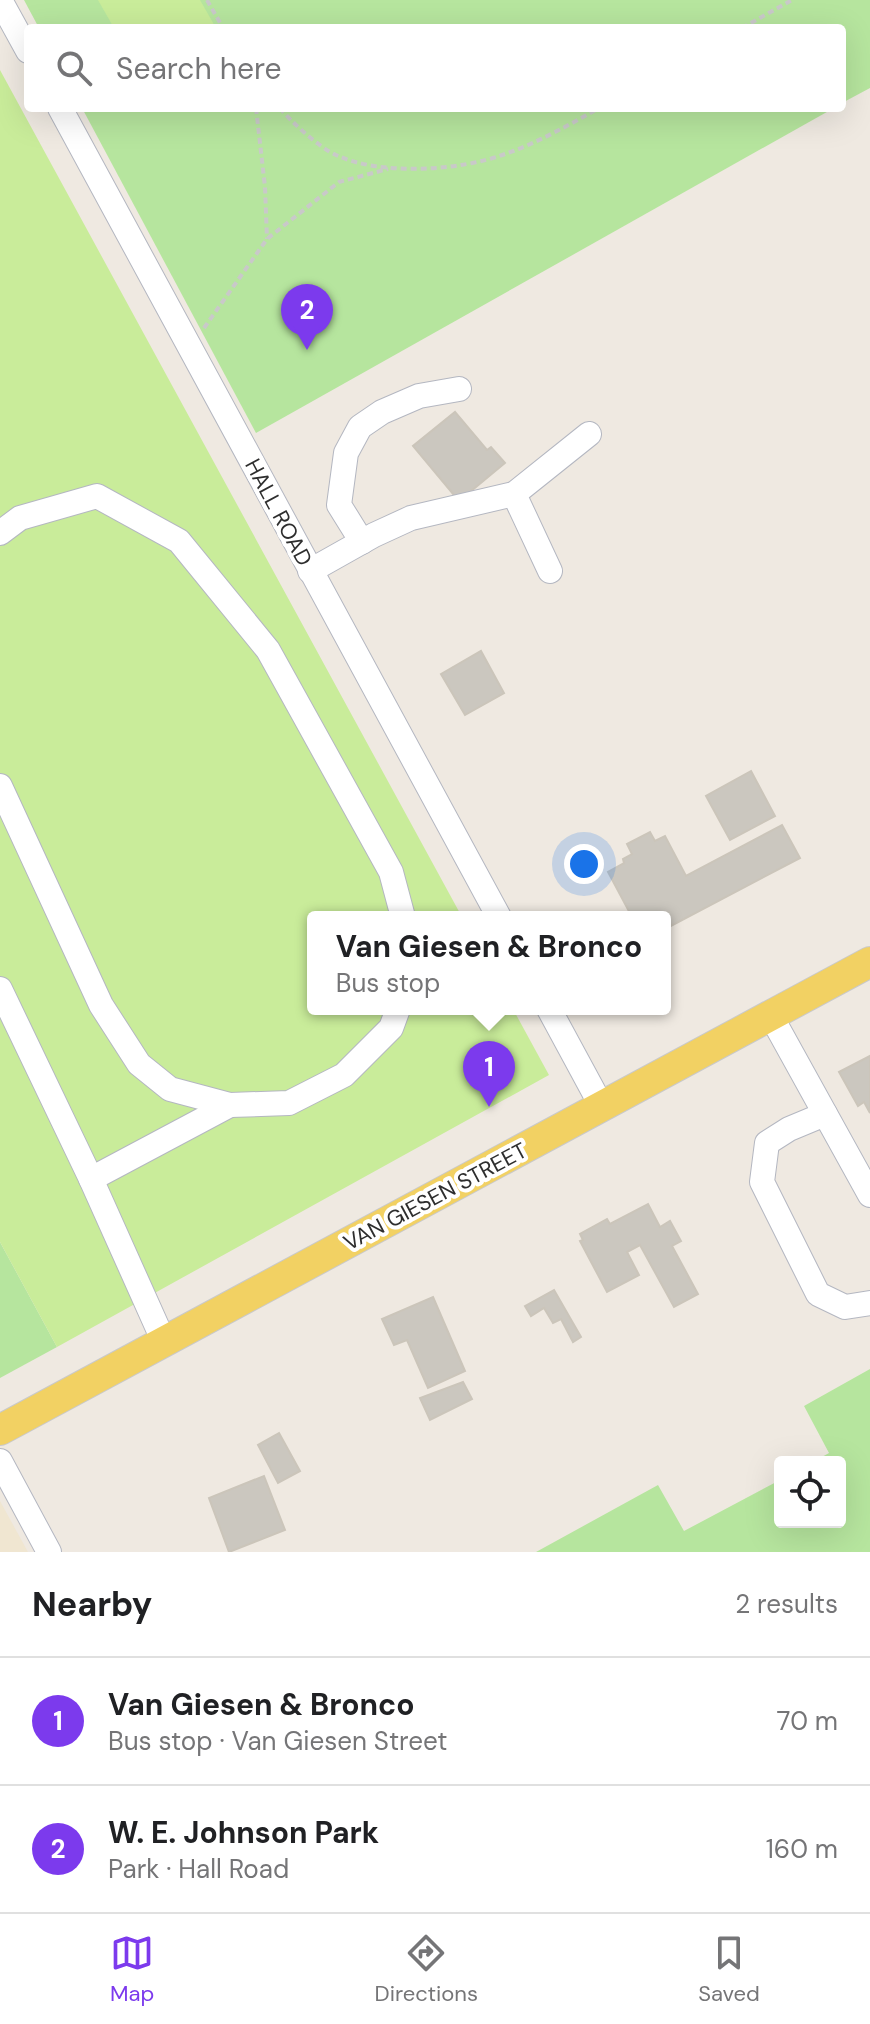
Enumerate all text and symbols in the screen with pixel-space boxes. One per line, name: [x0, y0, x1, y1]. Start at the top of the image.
search box: [24, 24, 846, 112]
icon: search: [52, 46, 96, 90]
text: Search here: [116, 49, 282, 88]
pin: 2: [281, 284, 333, 350]
street label: HALL ROAD: [238, 454, 319, 571]
your location: [564, 844, 604, 884]
popup: [307, 911, 671, 1015]
text: Van Giesen & Bronco: [336, 927, 642, 966]
text: Bus stop: [336, 966, 440, 1000]
pin: 1: [463, 1041, 515, 1107]
street label: VAN GIESEN STREET: [338, 1136, 532, 1257]
map controls: [774, 1456, 846, 1528]
button: locate: [774, 1456, 846, 1528]
text: Nearby: [32, 1582, 152, 1627]
text: 2 results: [735, 1587, 838, 1621]
text: Van Giesen & Bronco: [108, 1685, 415, 1724]
text: 1: [53, 1704, 63, 1738]
text: 70 m: [777, 1704, 838, 1738]
text: Bus stop · Van Giesen Street: [108, 1724, 448, 1758]
text: W. E. Johnson Park: [108, 1813, 379, 1852]
text: 2: [50, 1832, 66, 1866]
text: 160 m: [766, 1832, 838, 1866]
text: Park · Hall Road: [108, 1852, 289, 1886]
tab: Map: [110, 1931, 154, 2008]
tab: Directions: [375, 1931, 478, 2008]
tab: Saved: [698, 1931, 760, 2008]

